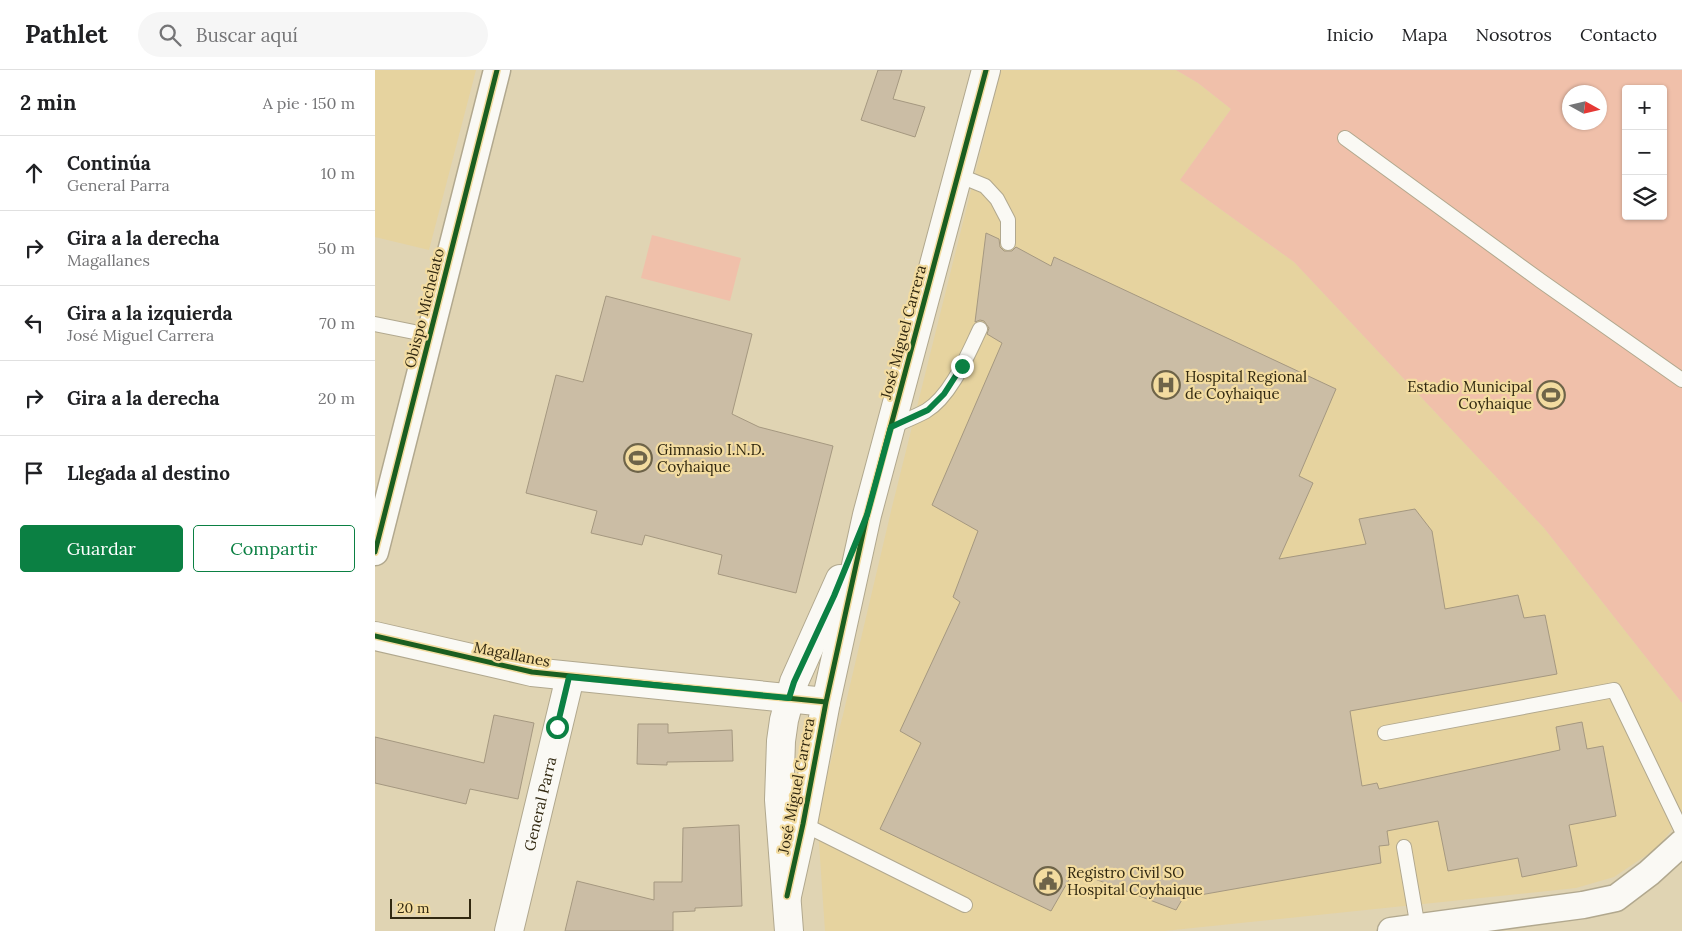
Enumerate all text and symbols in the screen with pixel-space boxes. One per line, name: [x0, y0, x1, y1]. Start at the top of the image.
search box: [138, 12, 488, 57]
text: Pathlet: [25, 19, 108, 50]
icon: search: [156, 21, 184, 49]
text: Buscar aquí: [196, 23, 298, 47]
text: Inicio: [1327, 23, 1374, 46]
text: Mapa: [1402, 23, 1447, 46]
text: Nosotros: [1475, 23, 1552, 46]
text: Contacto: [1580, 23, 1657, 46]
north arrow: [1562, 85, 1607, 130]
map controls: [1622, 85, 1667, 220]
button: +: [1622, 85, 1667, 130]
text: 2 min: [20, 89, 76, 116]
text: A pie · 150 m: [263, 93, 355, 113]
button: −: [1622, 130, 1667, 175]
text: Continúa: [67, 151, 151, 175]
icon: ahead: [20, 159, 48, 187]
text: 10 m: [321, 163, 355, 183]
text: General Parra: [67, 175, 170, 195]
button: layers: [1622, 175, 1667, 220]
text: Gira a la derecha: [67, 226, 220, 250]
icon: right: [20, 234, 48, 262]
text: 50 m: [318, 238, 355, 258]
street label: Obispo Michelato: [400, 246, 448, 370]
text: Magallanes: [67, 250, 150, 270]
street label: José Miguel Carrera: [876, 263, 930, 402]
text: Gira a la izquierda: [67, 301, 233, 325]
icon: left: [20, 309, 48, 337]
text: 70 m: [319, 313, 355, 333]
text: José Miguel Carrera: [67, 325, 214, 345]
route end: [951, 355, 974, 378]
place label: Hospital Regional de Coyhaique: [1185, 367, 1307, 403]
hospital icon: Hospital Regional de Coyhaique: [1151, 370, 1181, 400]
place label: Estadio Municipal Coyhaique: [1407, 377, 1532, 413]
sports icon: Estadio Municipal Coyhaique: [1536, 380, 1566, 410]
icon: right: [20, 384, 48, 412]
text: Gira a la derecha: [67, 386, 220, 410]
text: 20 m: [318, 388, 355, 408]
place label: Gimnasio I.N.D. Coyhaique: [657, 440, 765, 476]
sports icon: Gimnasio I.N.D. Coyhaique: [623, 443, 653, 473]
icon: arrive: [20, 459, 48, 487]
text: Llegada al destino: [67, 461, 230, 485]
button: Guardar: [20, 525, 183, 572]
button: Compartir: [193, 525, 355, 572]
street label: Magallanes: [472, 637, 552, 671]
route start: [546, 716, 569, 739]
street label: José Miguel Carrera: [773, 716, 819, 857]
street label: General Parra: [519, 754, 560, 853]
place label: Registro Civil SO Hospital Coyhaique: [1067, 863, 1203, 899]
public building icon: Registro Civil SO Hospital Coyhaique: [1033, 866, 1063, 896]
scale bar: [390, 896, 471, 919]
text: 20 m: [397, 899, 429, 917]

